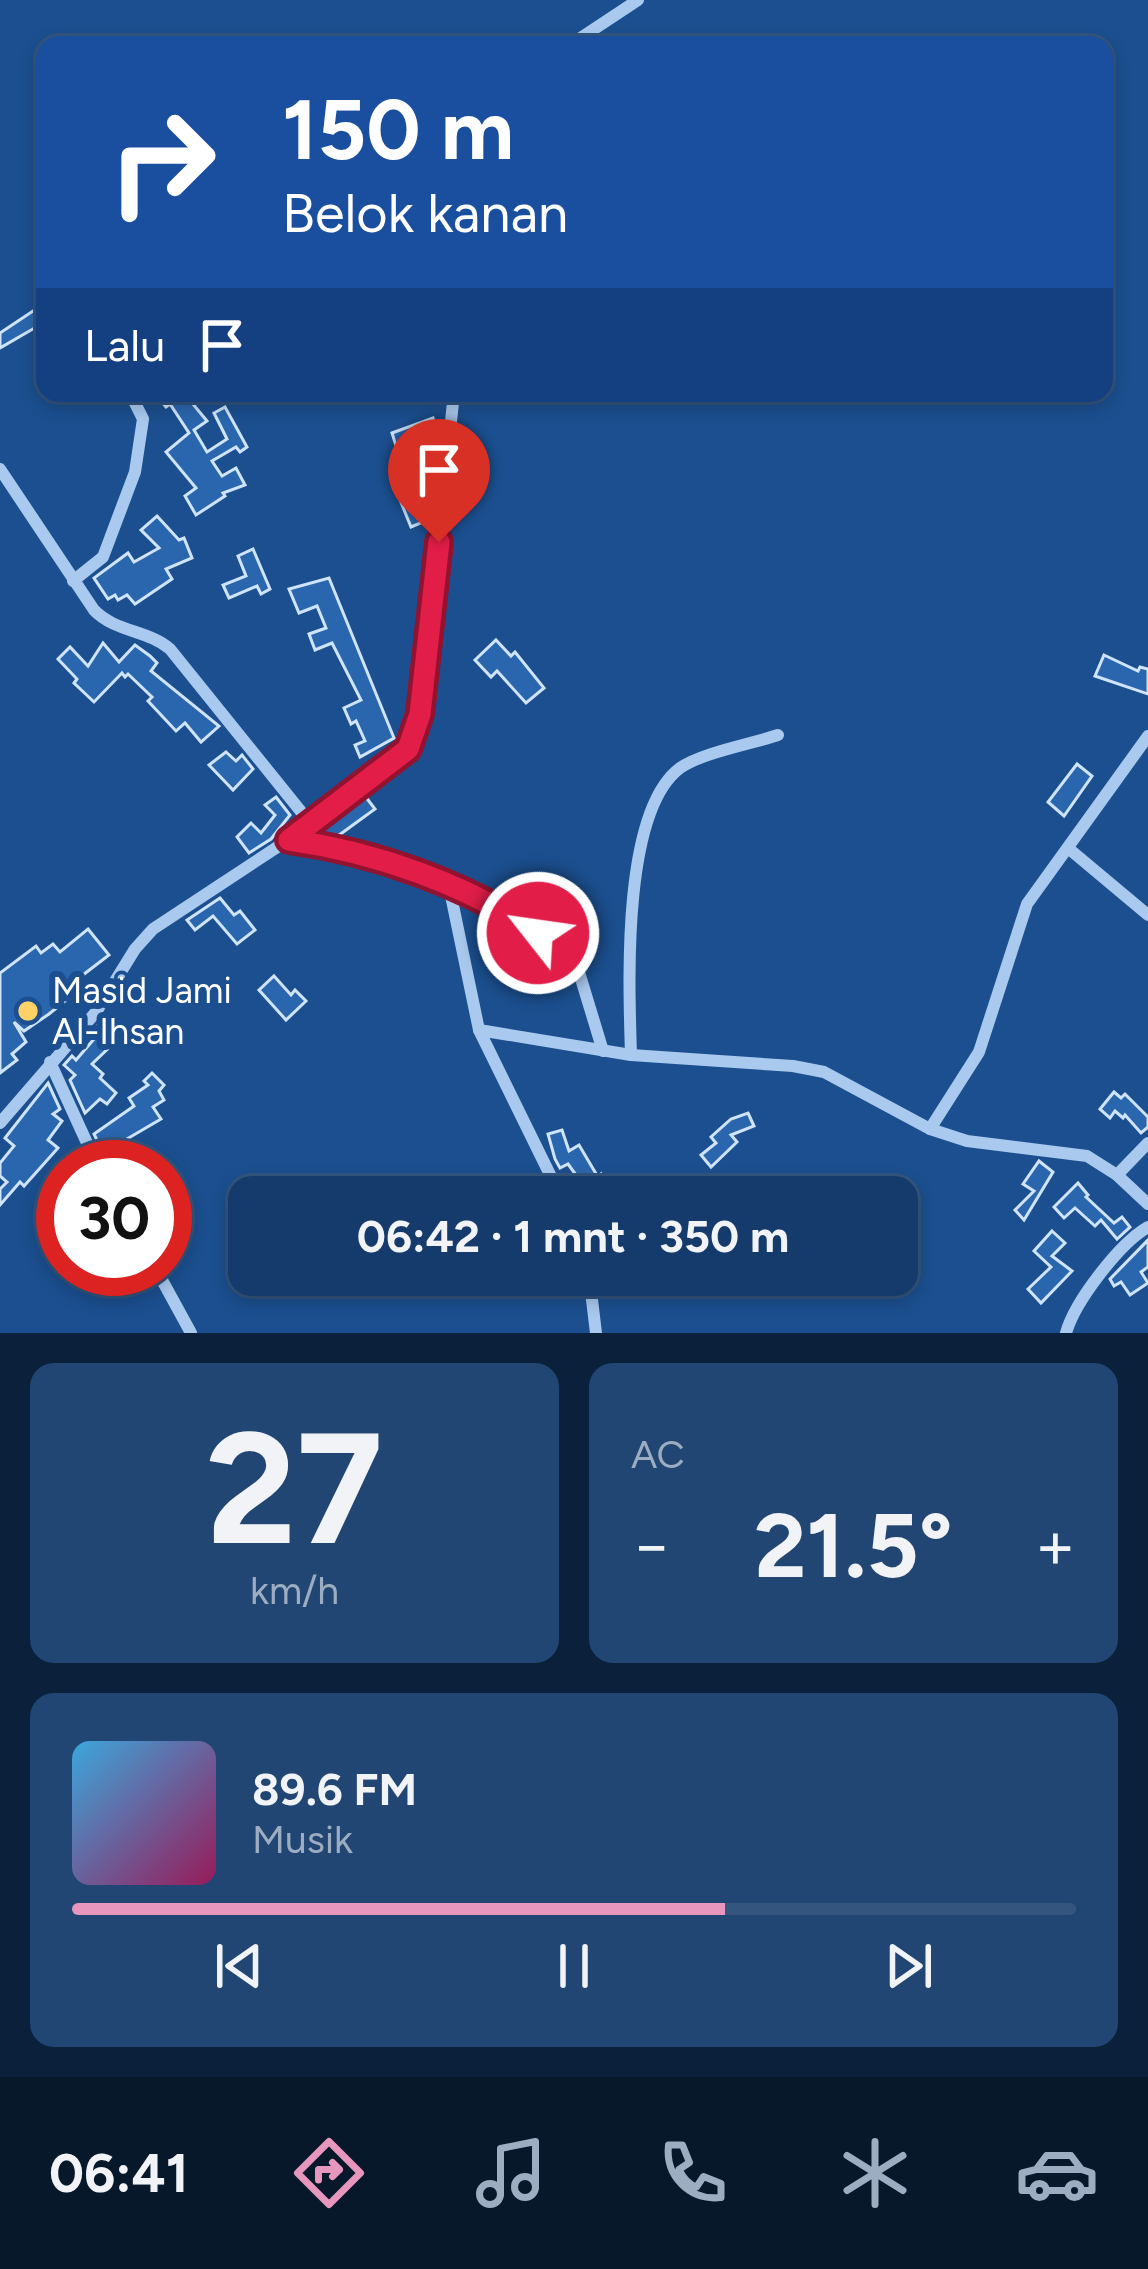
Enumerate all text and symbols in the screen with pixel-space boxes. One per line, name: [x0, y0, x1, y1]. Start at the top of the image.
text: 150 m: [282, 79, 514, 180]
icon: right: [84, 84, 240, 240]
text: Belok kanan: [282, 181, 568, 246]
icon: arrive: [189, 312, 255, 378]
text: Lalu: [84, 318, 165, 372]
pin: [388, 419, 490, 542]
icon: arrive: [406, 437, 472, 503]
position arrow: [475, 870, 601, 996]
place label: Masid Jami Al-Ihsan: [52, 969, 232, 1053]
marker: Masid Jami Al-Ihsan: [15, 998, 41, 1024]
speed limit sign: 30: [36, 1140, 192, 1296]
text: 06:42 · 1 mnt · 350 m: [357, 1209, 789, 1263]
text: 27: [206, 1395, 383, 1582]
text: AC: [631, 1431, 685, 1478]
text: 21.5°: [754, 1491, 953, 1600]
text: −: [631, 1505, 672, 1585]
text: +: [1035, 1505, 1076, 1585]
text: km/h: [250, 1567, 339, 1614]
text: 89.6 FM: [252, 1762, 417, 1816]
text: Musik: [252, 1816, 353, 1863]
icon: previous: [206, 1933, 272, 1999]
icon: pause: [541, 1933, 607, 1999]
icon: next: [876, 1933, 942, 1999]
icon: directions: [287, 2131, 371, 2215]
icon: music: [469, 2131, 553, 2215]
icon: phone: [651, 2131, 735, 2215]
icon: climate: [833, 2131, 917, 2215]
icon: car: [1015, 2131, 1099, 2215]
text: 06:41: [49, 2141, 189, 2206]

